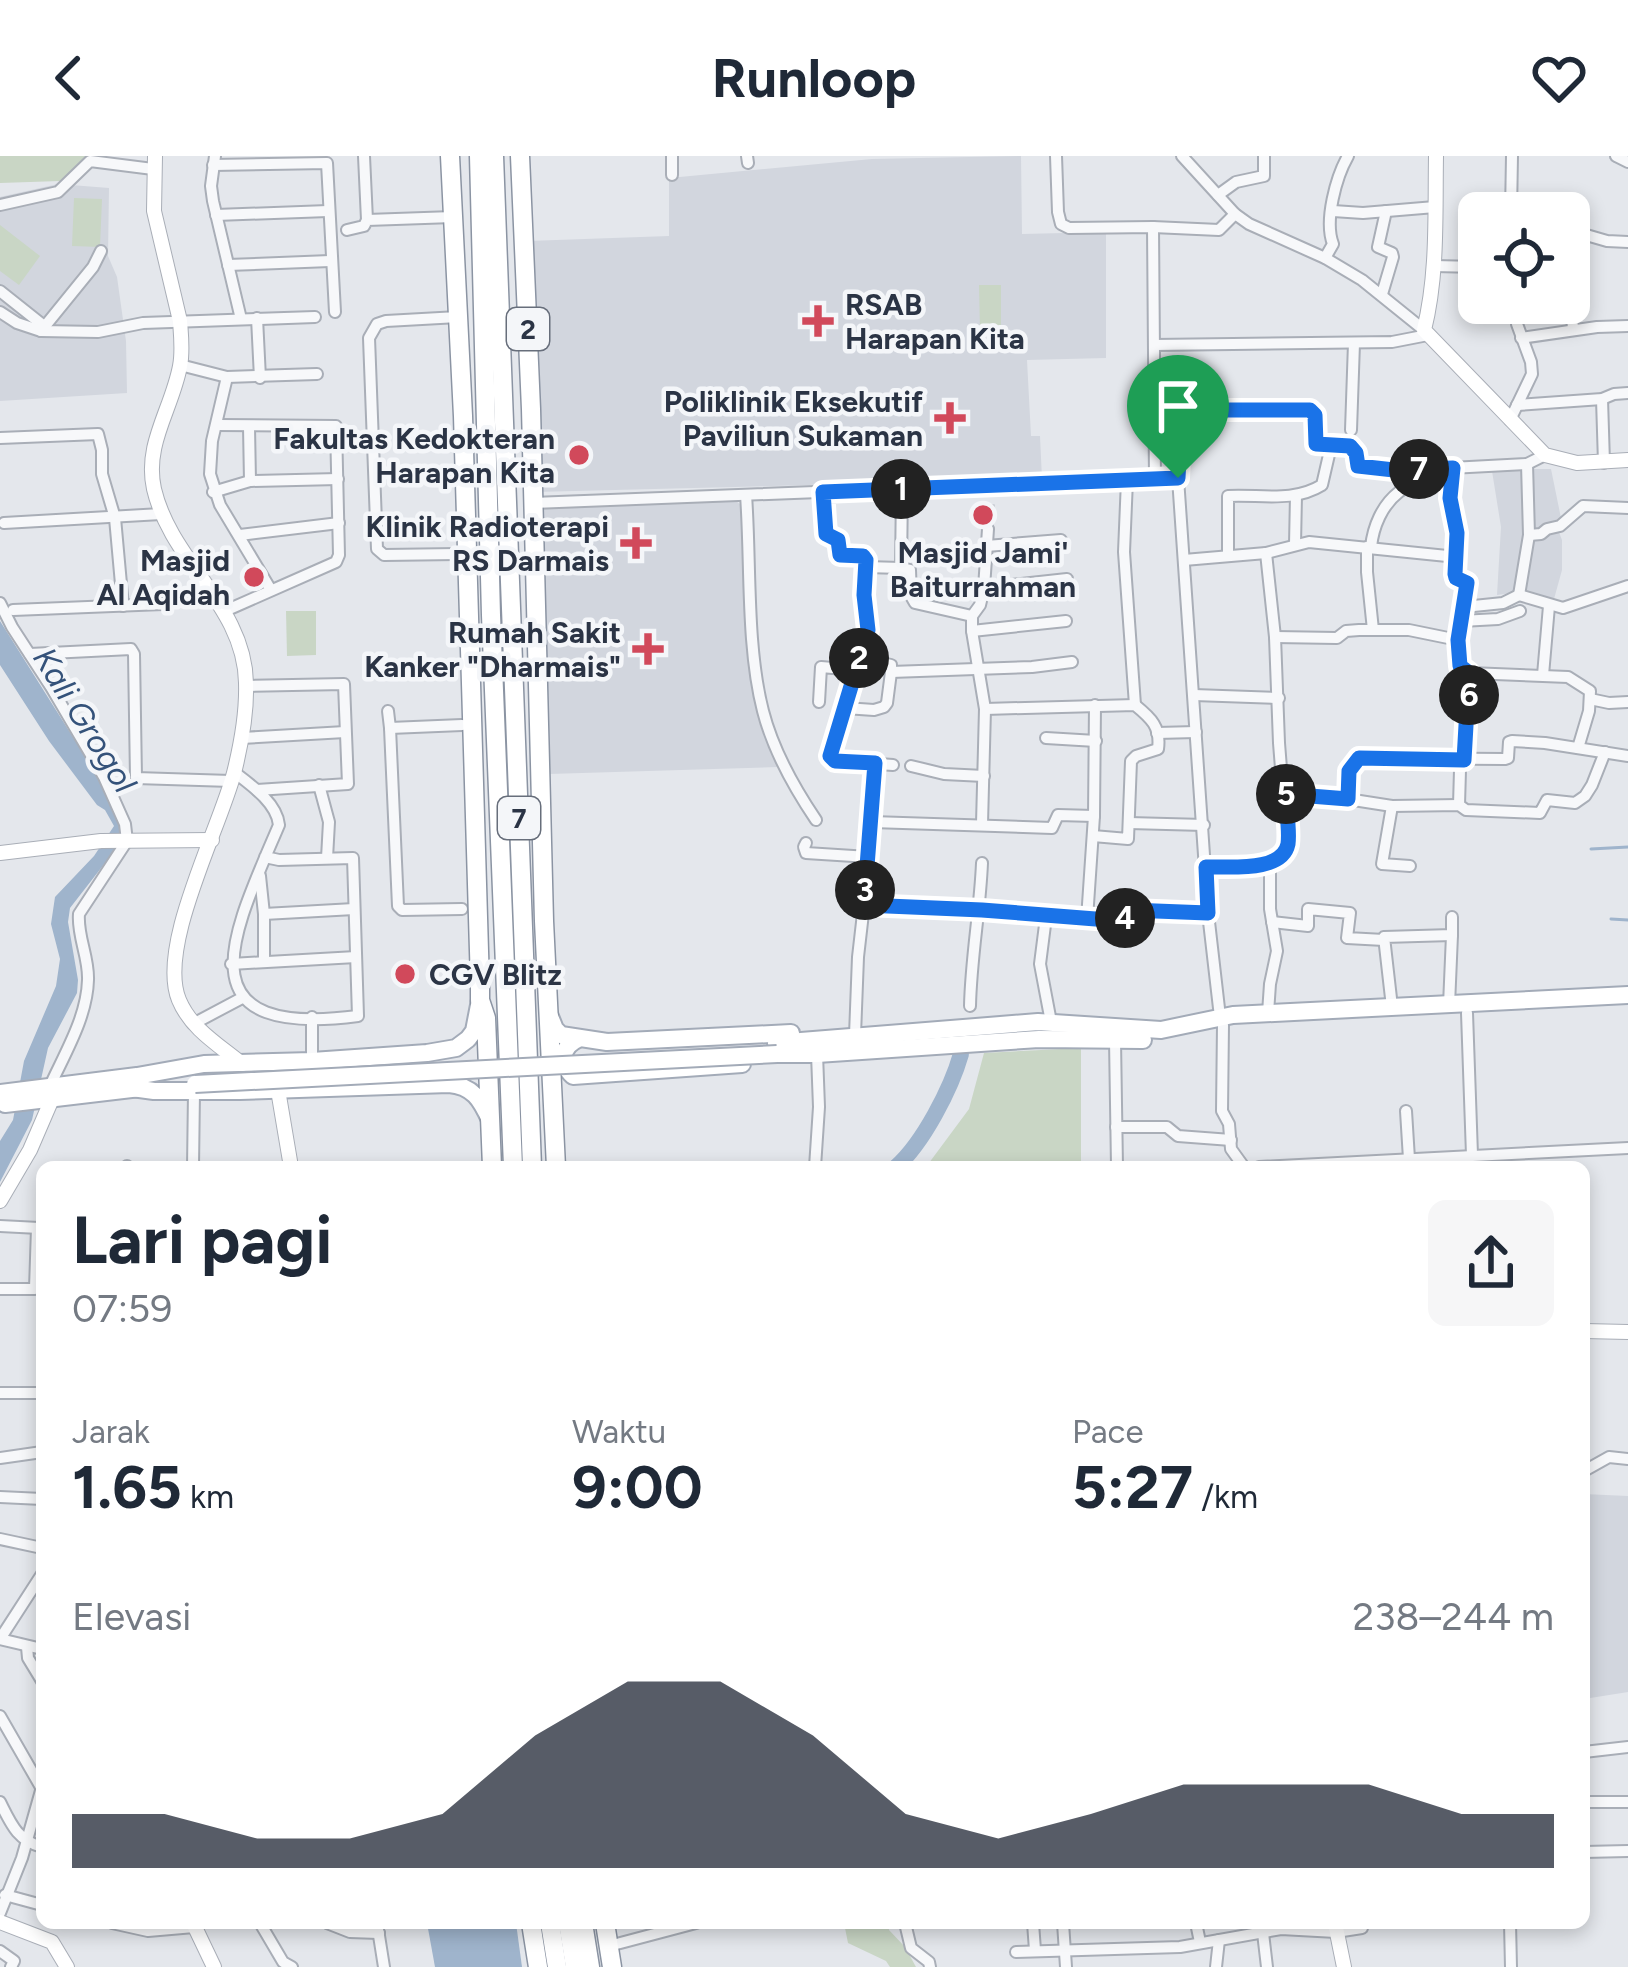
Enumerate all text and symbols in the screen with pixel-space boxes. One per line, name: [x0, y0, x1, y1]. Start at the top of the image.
icon: back: [36, 45, 102, 111]
icon: heart: [1526, 45, 1592, 111]
text: Runloop: [712, 46, 916, 111]
map controls: [1458, 192, 1590, 324]
button: locate: [1458, 192, 1590, 324]
place label: RSAB Harapan Kita: [845, 286, 1025, 357]
marker: RSAB Harapan Kita: [802, 305, 834, 337]
road number: 2: [507, 308, 549, 350]
pin: [1127, 355, 1229, 478]
icon: arrive: [1145, 373, 1211, 439]
place label: Poliklinik Eksekutif Paviliun Sukaman: [664, 383, 923, 454]
marker: Poliklinik Eksekutif Paviliun Sukaman: [934, 402, 966, 434]
place label: Fakultas Kedokteran Harapan Kita: [273, 420, 555, 491]
pin: 7: [1389, 439, 1449, 499]
marker: Fakultas Kedokteran Harapan Kita: [566, 442, 592, 468]
text: 7: [1410, 449, 1428, 488]
pin: 1: [871, 459, 931, 519]
text: 1: [894, 469, 908, 508]
marker: Masjid Jami' Baiturrahman: [970, 502, 996, 528]
place label: Klinik Radioterapi RS Darmais: [365, 508, 609, 579]
marker: Klinik Radioterapi RS Darmais: [620, 527, 652, 559]
place label: Masjid Jami' Baiturrahman: [890, 534, 1076, 605]
place label: Masjid Al Aqidah: [96, 542, 230, 613]
marker: Masjid Al Aqidah: [241, 564, 267, 590]
place label: Rumah Sakit Kanker "Dharmais": [364, 614, 621, 685]
pin: 2: [829, 628, 889, 688]
marker: Rumah Sakit Kanker "Dharmais": [632, 633, 664, 665]
text: 2: [849, 638, 869, 677]
water label: Kali Grogol: [25, 640, 145, 800]
pin: 6: [1439, 665, 1499, 725]
text: 6: [1459, 675, 1479, 714]
pin: 5: [1256, 764, 1316, 824]
text: 5: [1276, 774, 1296, 813]
road number: 7: [498, 797, 540, 839]
pin: 3: [835, 860, 895, 920]
text: 3: [856, 870, 874, 909]
pin: 4: [1095, 888, 1155, 948]
text: 4: [1115, 898, 1135, 937]
place label: CGV Blitz: [429, 956, 562, 993]
marker: CGV Blitz: [392, 961, 418, 987]
text: Lari pagi: [72, 1200, 332, 1280]
button: share: [1428, 1200, 1554, 1326]
text: 07:59: [72, 1285, 172, 1332]
text: Jarak: [72, 1412, 150, 1451]
text: Waktu: [572, 1412, 666, 1451]
text: Pace: [1072, 1412, 1143, 1451]
text: 1.65: [72, 1451, 182, 1523]
text: 9:00: [572, 1451, 703, 1523]
text: 5:27: [1072, 1451, 1193, 1523]
text: km: [182, 1477, 234, 1516]
text: /km: [1193, 1477, 1258, 1516]
text: Elevasi: [72, 1593, 191, 1640]
text: 238–244 m: [1353, 1593, 1554, 1640]

